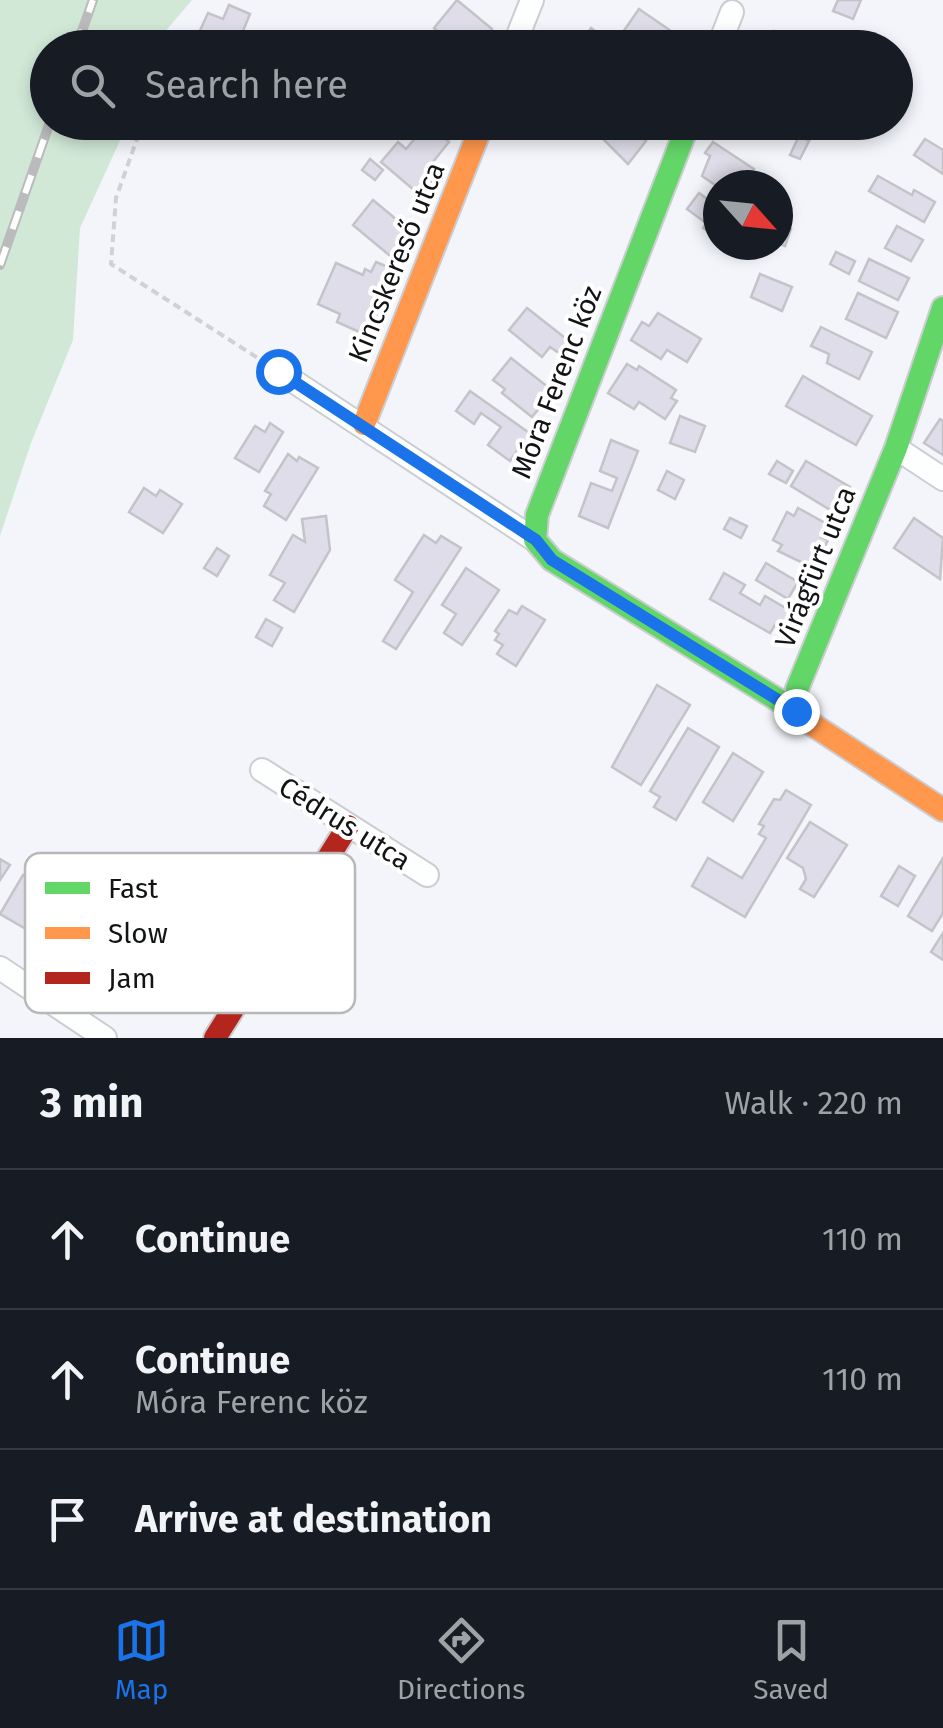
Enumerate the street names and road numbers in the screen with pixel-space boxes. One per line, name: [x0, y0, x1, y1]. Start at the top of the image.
street label: Kincskereső utca: [341, 157, 452, 367]
street label: Móra Ferenc köz: [505, 281, 608, 483]
street label: Virágfürt utca: [768, 482, 863, 653]
street label: Cédrus utca: [273, 770, 417, 877]

